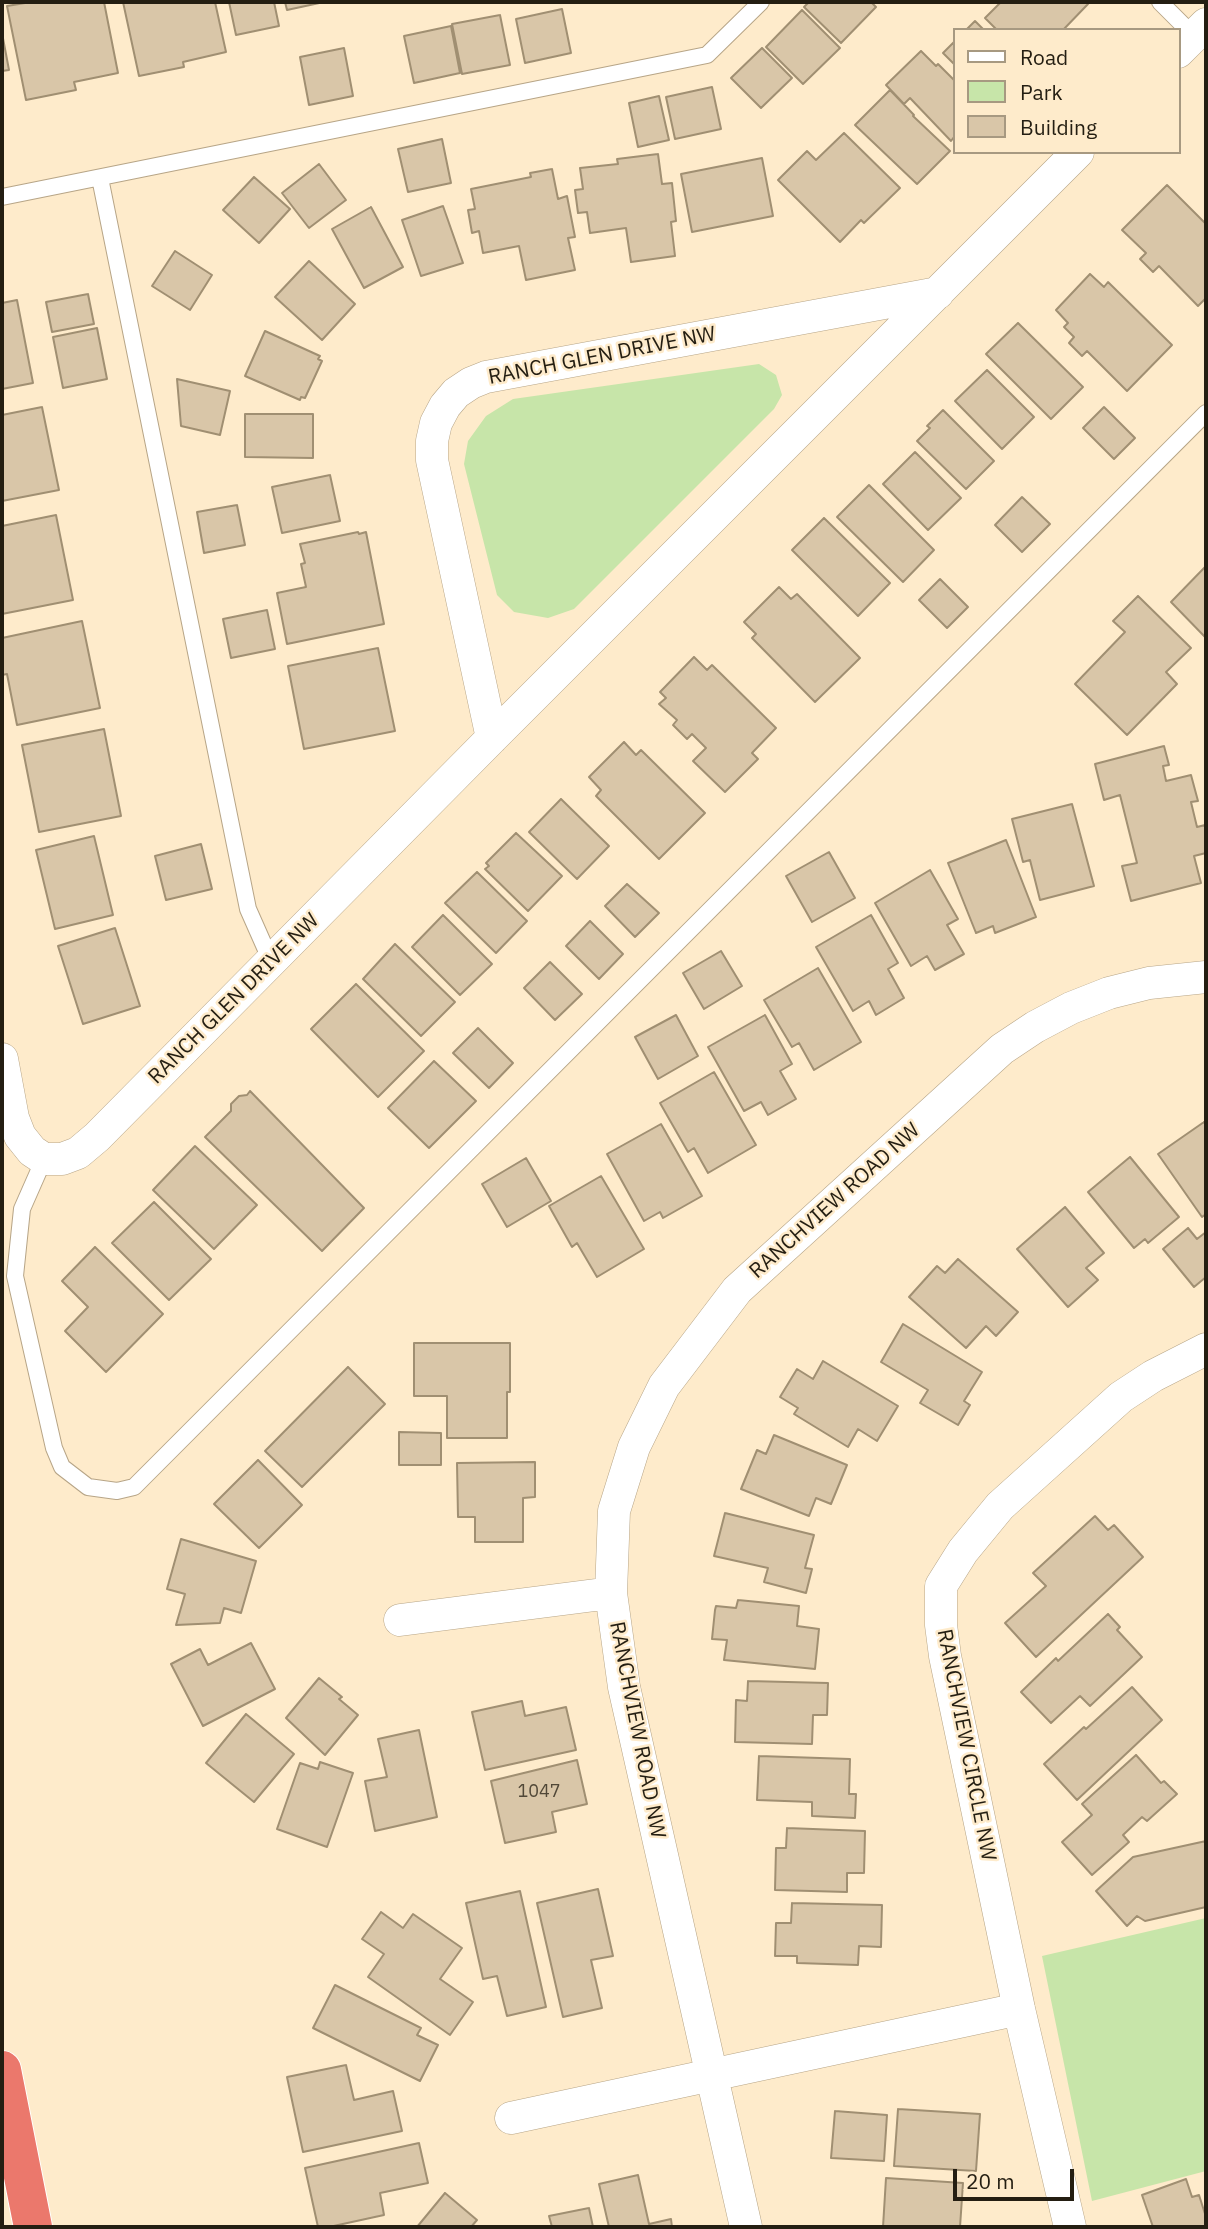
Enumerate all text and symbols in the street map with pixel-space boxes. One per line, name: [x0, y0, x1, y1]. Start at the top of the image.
legend: [953, 28, 1180, 154]
text: Road: [1020, 43, 1068, 71]
text: Park: [1020, 78, 1063, 106]
text: Building: [1020, 113, 1097, 141]
street label: RANCH GLEN DRIVE NW: [486, 322, 718, 390]
street label: RANCH GLEN DRIVE NW: [143, 908, 325, 1090]
street label: RANCHVIEW ROAD NW: [745, 1118, 925, 1284]
street label: RANCHVIEW ROAD NW: [604, 1619, 670, 1841]
street label: RANCHVIEW CIRCLE NW: [931, 1627, 1001, 1863]
house number: 1047: [517, 1781, 561, 1803]
scale bar: [956, 2156, 1077, 2200]
text: 20 m: [966, 2167, 1015, 2195]

